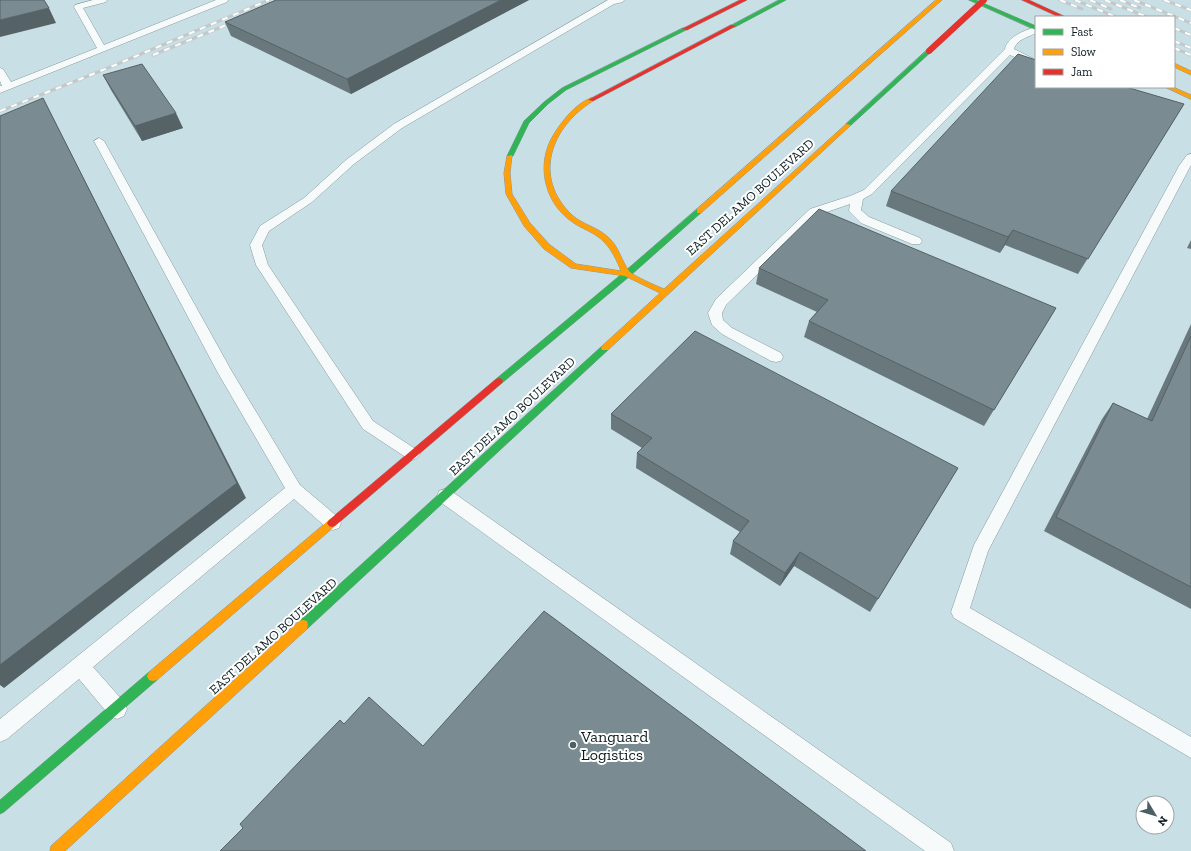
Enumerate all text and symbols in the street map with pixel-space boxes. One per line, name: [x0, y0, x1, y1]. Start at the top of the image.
legend: [1035, 16, 1175, 88]
text: Fast: [1071, 25, 1094, 39]
text: Slow: [1071, 45, 1097, 59]
text: Jam: [1071, 65, 1093, 79]
street label: EAST DEL AMO BOULEVARD: [683, 136, 817, 258]
street label: EAST DEL AMO BOULEVARD: [446, 354, 578, 478]
street label: EAST DEL AMO BOULEVARD: [206, 575, 340, 697]
place label: Vanguard Logistics: [580, 727, 648, 764]
marker: Vanguard Logistics: [568, 740, 578, 750]
north arrow: [1135, 795, 1175, 835]
text: N: [1154, 814, 1170, 829]

